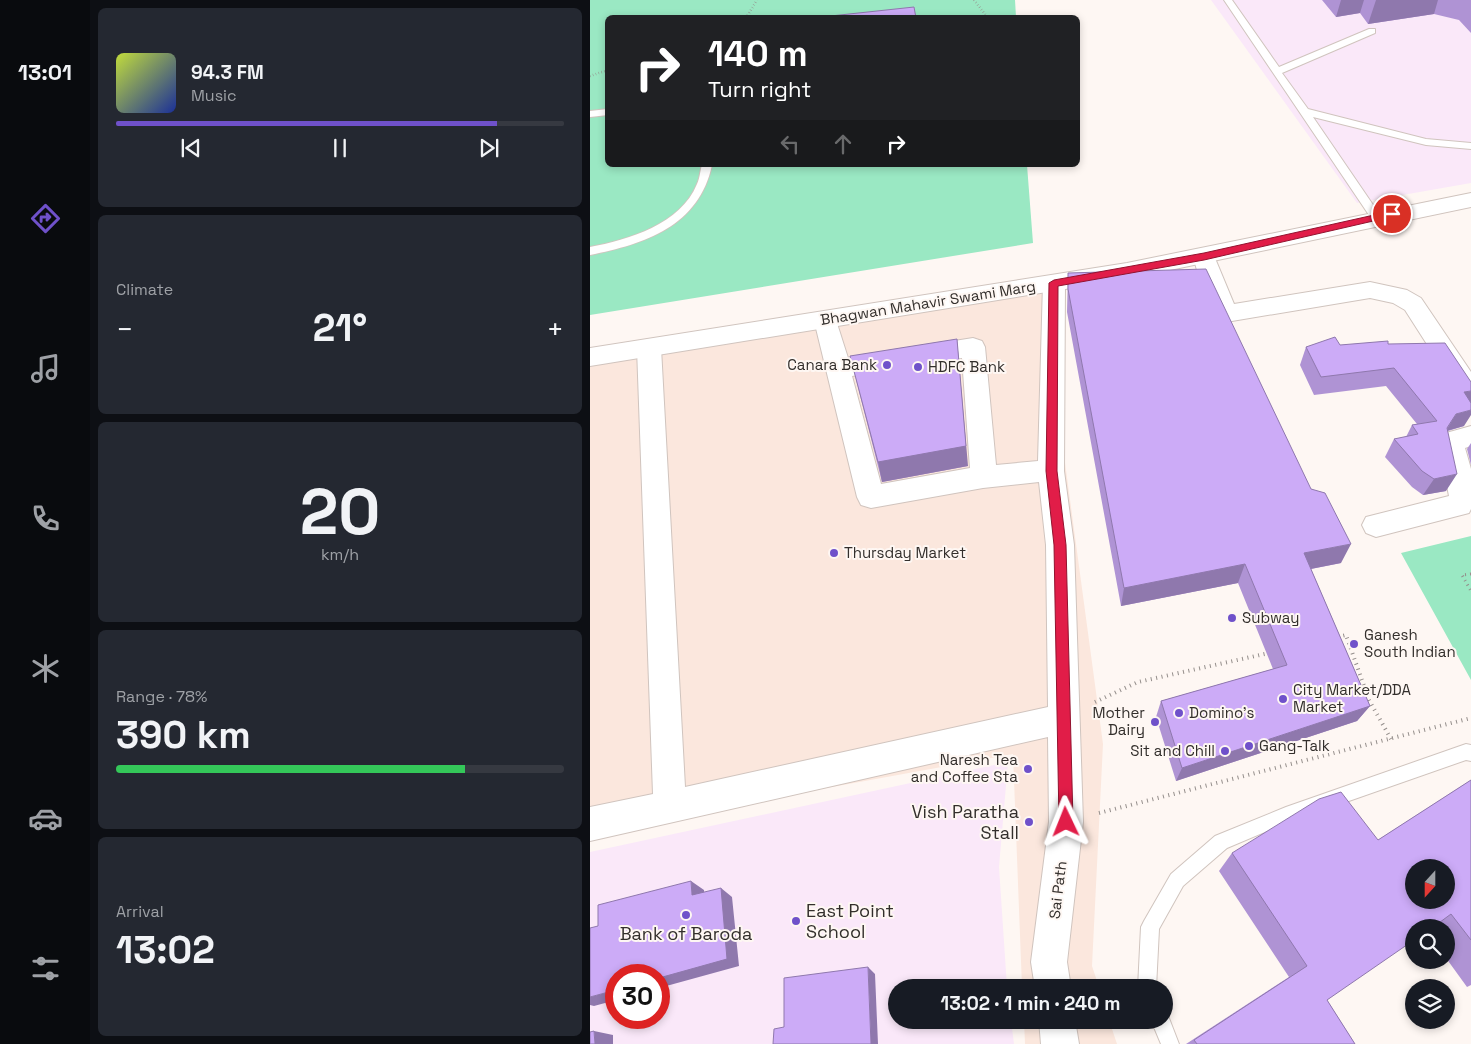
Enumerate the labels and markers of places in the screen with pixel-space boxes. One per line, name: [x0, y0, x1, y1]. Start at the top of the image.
pin: [1371, 193, 1413, 235]
place label: Canara Bank: [787, 355, 877, 374]
place label: HDFC Bank: [928, 357, 1005, 376]
marker: Canara Bank: [881, 359, 893, 371]
marker: HDFC Bank: [912, 361, 924, 373]
place label: Thursday Market: [844, 543, 966, 562]
marker: Thursday Market: [828, 547, 840, 559]
place label: Subway: [1242, 608, 1299, 627]
marker: Subway: [1226, 612, 1238, 624]
place label: Ganesh South Indian: [1364, 625, 1456, 661]
marker: Ganesh South Indian: [1348, 638, 1360, 650]
place label: City Market/DDA Market: [1293, 680, 1412, 716]
marker: City Market/DDA Market: [1277, 693, 1289, 705]
place label: Mother Dairy: [1092, 703, 1145, 739]
place label: Domino's: [1189, 703, 1254, 722]
marker: Domino's: [1173, 707, 1185, 719]
marker: Mother Dairy: [1149, 716, 1161, 728]
place label: Gang-Talk: [1259, 736, 1330, 755]
marker: Gang-Talk: [1243, 740, 1255, 752]
place label: Sit and Chill: [1130, 741, 1215, 760]
marker: Sit and Chill: [1219, 745, 1231, 757]
place label: Naresh Tea and Coffee Sta: [911, 750, 1018, 786]
marker: Naresh Tea and Coffee Sta: [1022, 763, 1034, 775]
place label: Vish Paratha Stall: [911, 800, 1019, 844]
marker: Vish Paratha Stall: [1023, 816, 1035, 828]
place label: East Point School: [806, 899, 894, 943]
marker: Bank of Baroda: [680, 909, 692, 921]
marker: East Point School: [790, 915, 802, 927]
place label: Bank of Baroda: [620, 922, 752, 945]

